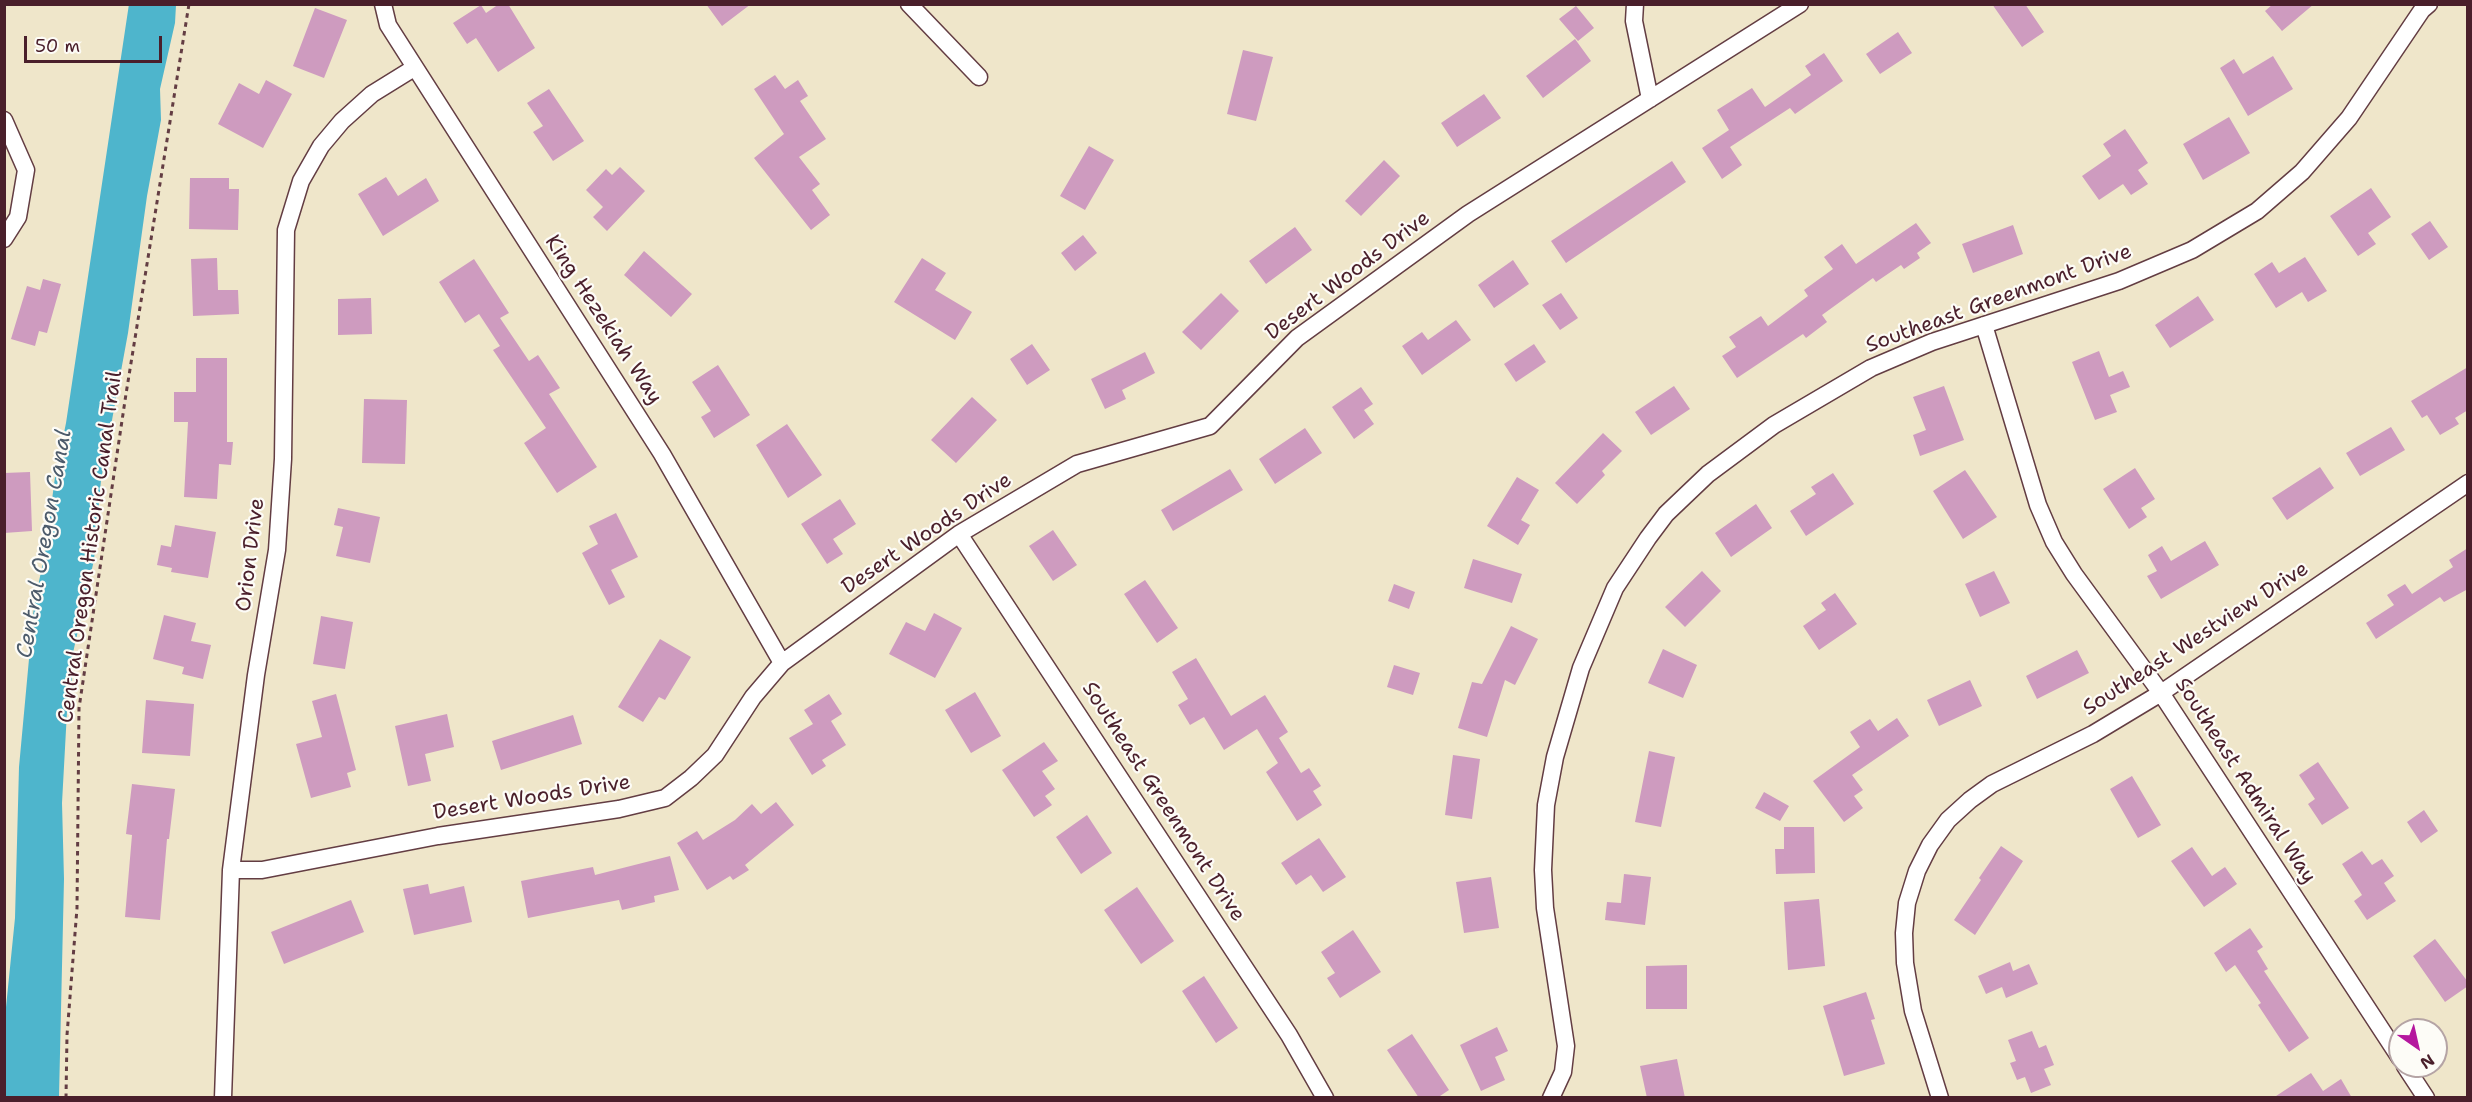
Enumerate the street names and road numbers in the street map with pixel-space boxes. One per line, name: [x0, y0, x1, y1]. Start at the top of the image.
street label: Desert Woods Drive: [1261, 206, 1435, 346]
street label: King Hezekiah Way: [539, 231, 667, 409]
street label: Southeast Greenmont Drive: [1863, 239, 2135, 359]
street label: Central Oregon Historic Canal Trail: [54, 369, 128, 725]
street label: Desert Woods Drive: [837, 468, 1017, 600]
street label: Orion Drive: [232, 497, 270, 613]
street label: Southeast Westview Drive: [2078, 557, 2314, 721]
street label: Southeast Admiral Way: [2169, 673, 2321, 889]
street label: Southeast Greenmont Drive: [1076, 677, 1250, 927]
street label: Desert Woods Drive: [432, 770, 632, 826]

